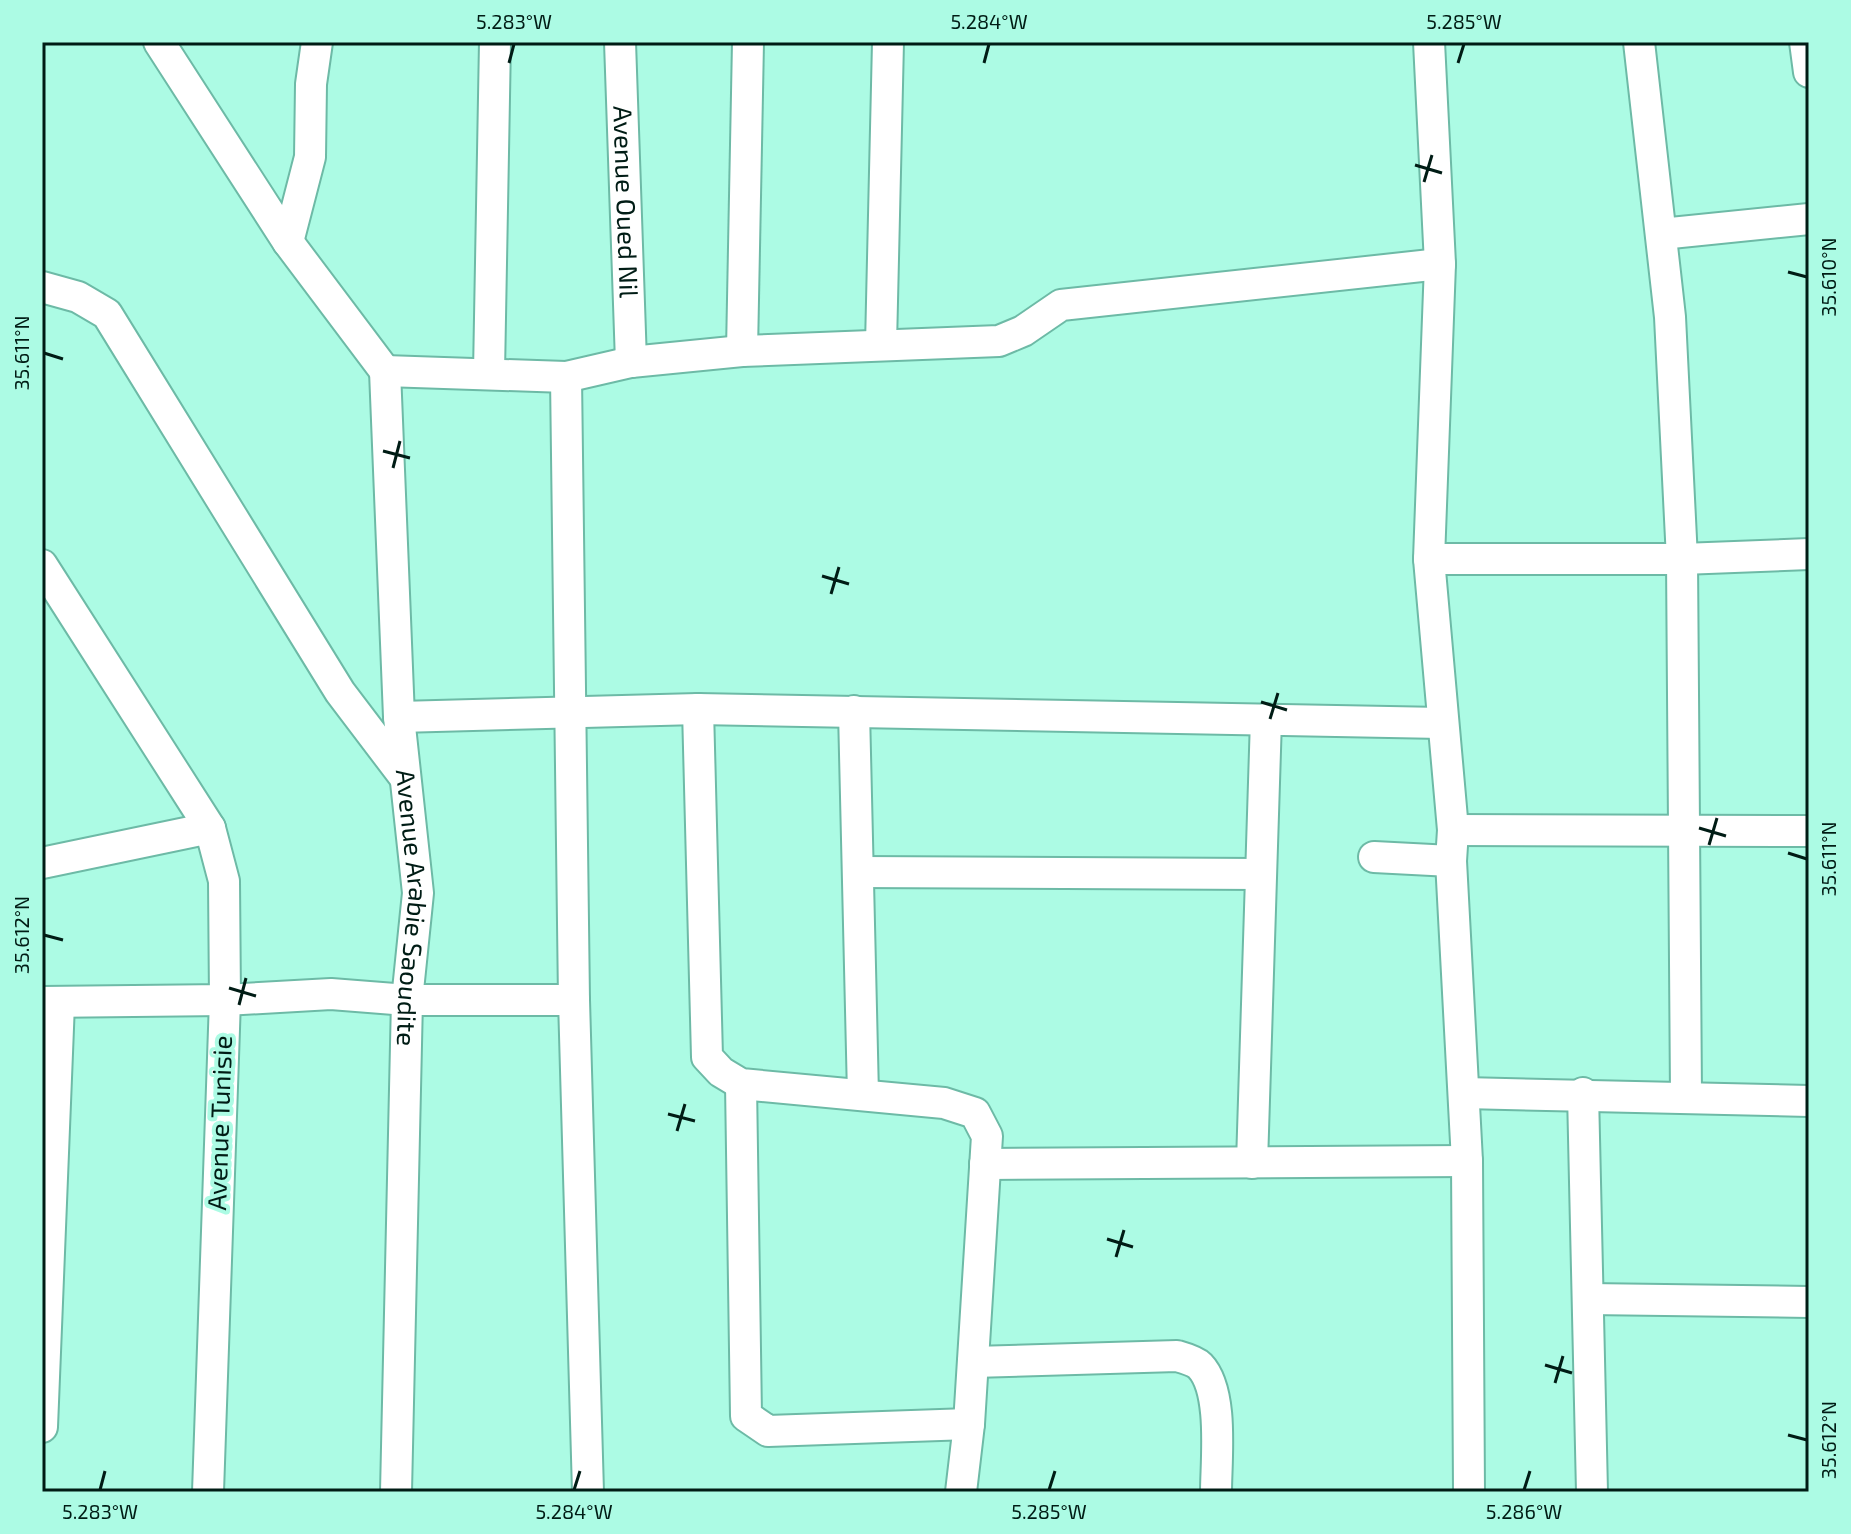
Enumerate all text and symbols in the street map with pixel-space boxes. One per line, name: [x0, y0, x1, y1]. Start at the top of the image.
text: 5.283°W: [476, 9, 552, 33]
text: 5.284°W: [950, 9, 1028, 33]
text: 5.285°W: [1426, 9, 1502, 33]
street label: Avenue Oued Nil: [608, 105, 646, 299]
text: 35.610°N: [1816, 237, 1840, 317]
text: 35.611°N: [9, 315, 33, 391]
street label: Avenue Arabie Saoudite: [391, 768, 435, 1047]
text: 35.611°N: [1816, 821, 1840, 897]
text: 35.612°N: [9, 896, 33, 974]
street label: Avenue Tunisie: [200, 1035, 237, 1211]
text: 35.612°N: [1816, 1401, 1840, 1479]
text: 5.283°W: [62, 1499, 138, 1523]
text: 5.284°W: [535, 1499, 613, 1523]
text: 5.285°W: [1011, 1499, 1087, 1523]
text: 5.286°W: [1486, 1499, 1562, 1523]

